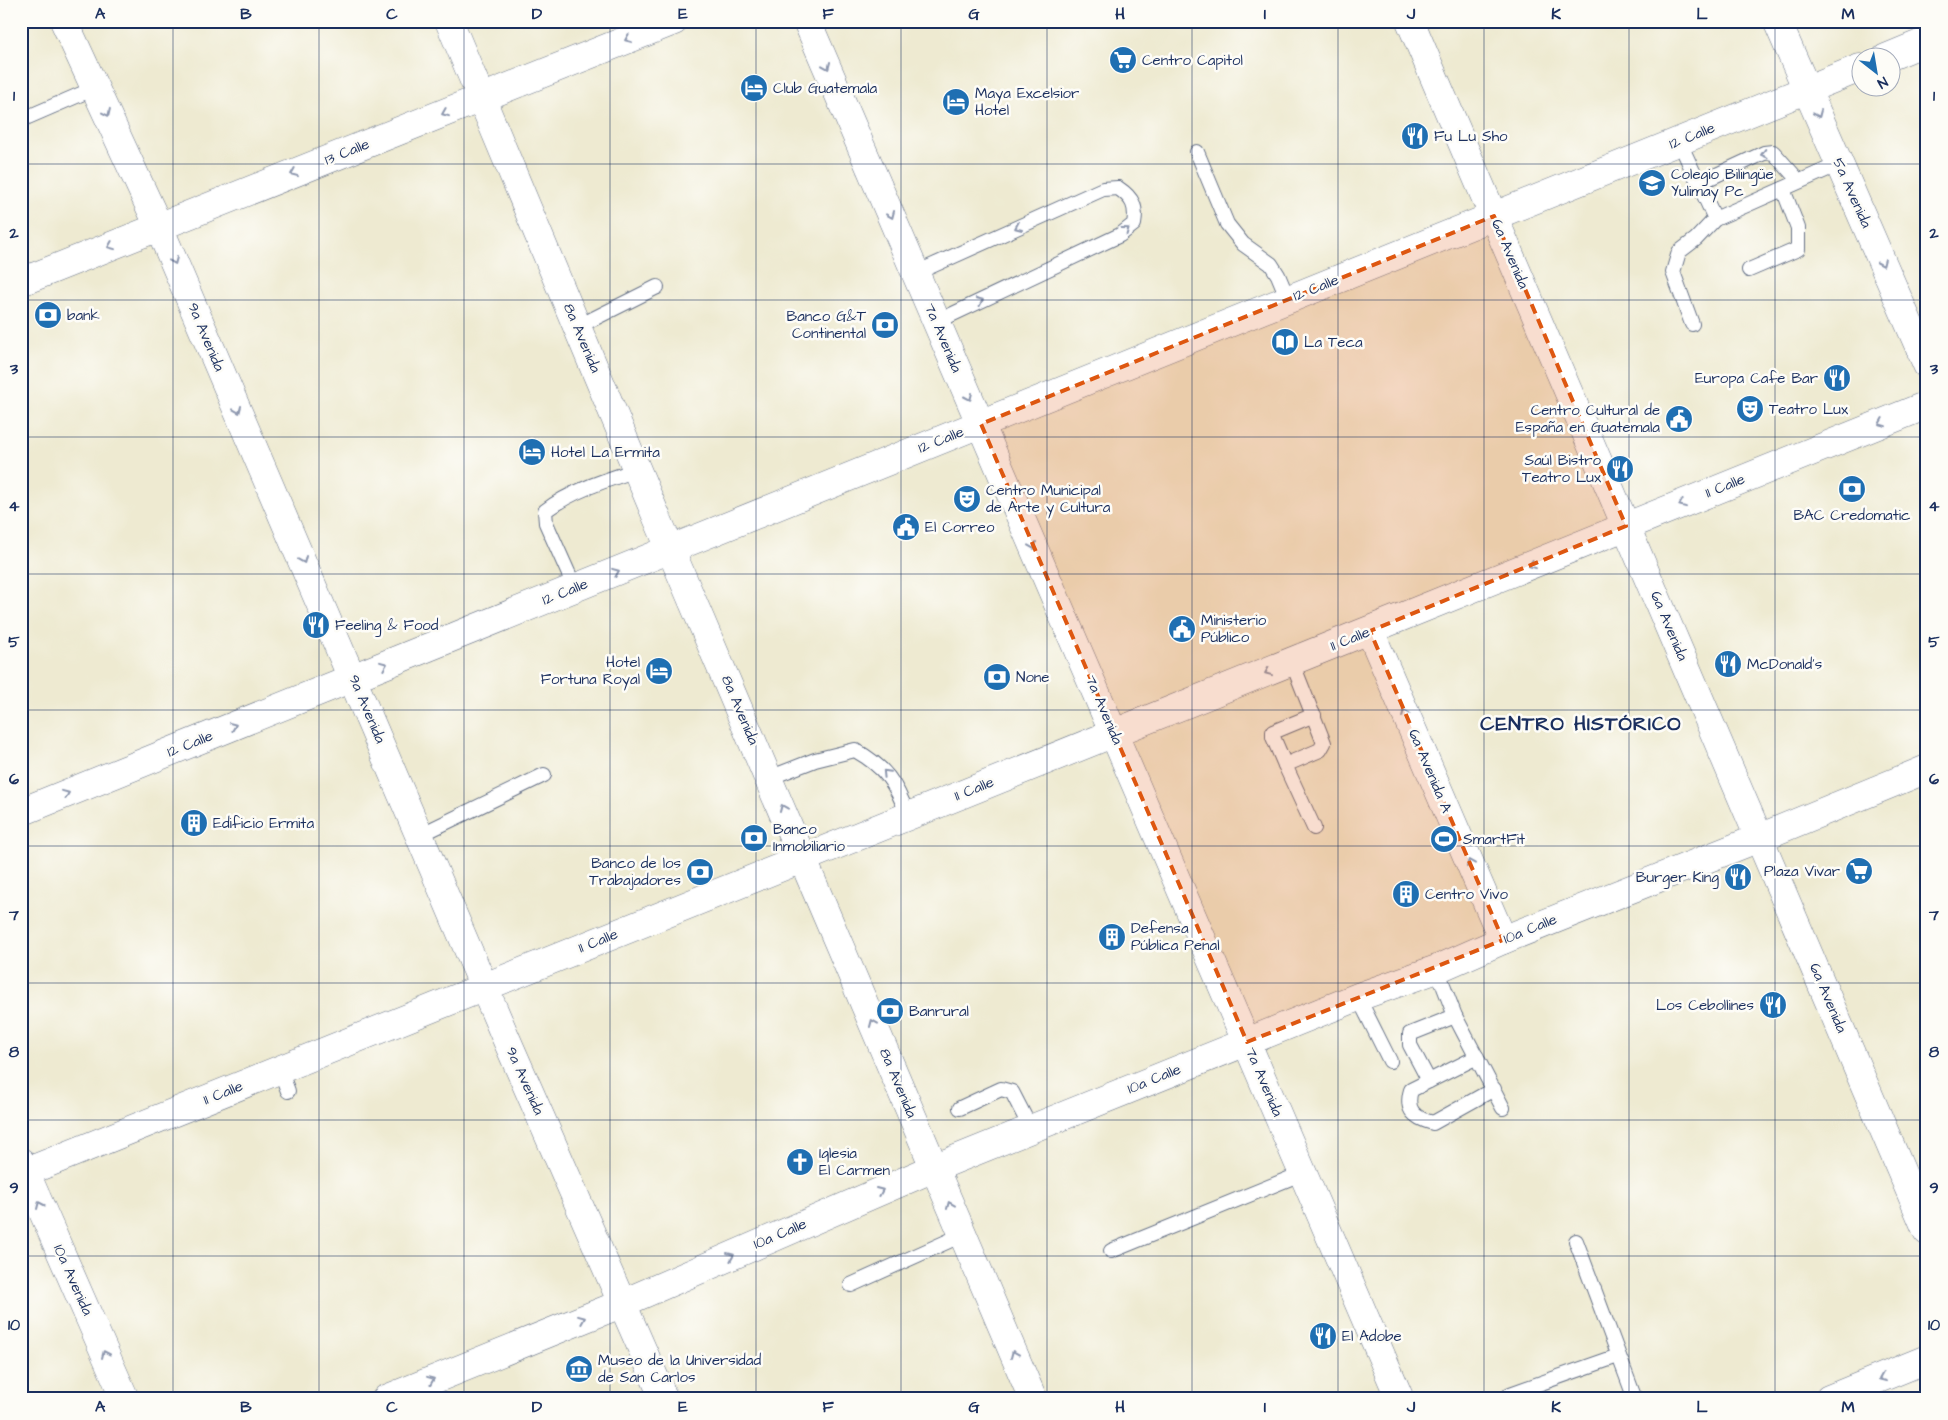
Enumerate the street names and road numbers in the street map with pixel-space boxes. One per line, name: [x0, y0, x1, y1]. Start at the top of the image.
street label: 12 Calle: [1666, 117, 1718, 155]
street label: 13 Calle: [321, 134, 373, 170]
street label: 5a Avenida: [1827, 155, 1877, 232]
street label: 6a Avenida: [1486, 216, 1534, 292]
street label: 12 Calle: [1290, 269, 1342, 307]
street label: 9a Avenida: [182, 299, 230, 375]
street label: 8a Avenida: [558, 300, 606, 376]
street label: 7a Avenida: [919, 300, 967, 376]
street label: 12 Calle: [915, 421, 967, 459]
street label: 11 Calle: [1702, 469, 1748, 503]
street label: 12 Calle: [539, 573, 591, 611]
street label: 6a Avenida: [1645, 588, 1693, 664]
street label: 11 Calle: [1327, 622, 1373, 656]
street label: 9a Avenida: [343, 671, 391, 747]
street label: 8a Avenida: [716, 672, 764, 748]
street label: 7a Avenida: [1080, 672, 1128, 748]
street label: 12 Calle: [164, 725, 216, 763]
street label: 6a Avenida A: [1403, 726, 1457, 817]
street label: 11 Calle: [951, 772, 997, 806]
street label: 10a Calle: [1500, 909, 1560, 949]
street label: 11 Calle: [575, 924, 621, 958]
street label: 6a Avenida: [1804, 960, 1852, 1036]
street label: 9a Avenida: [501, 1043, 550, 1119]
street label: 7a Avenida: [1240, 1044, 1288, 1120]
street label: 8a Avenida: [874, 1045, 922, 1121]
street label: 10a Calle: [1124, 1059, 1184, 1099]
street label: 11 Calle: [200, 1076, 246, 1110]
street label: 10a Calle: [750, 1213, 810, 1255]
street label: 10a Avenida: [48, 1241, 98, 1319]

